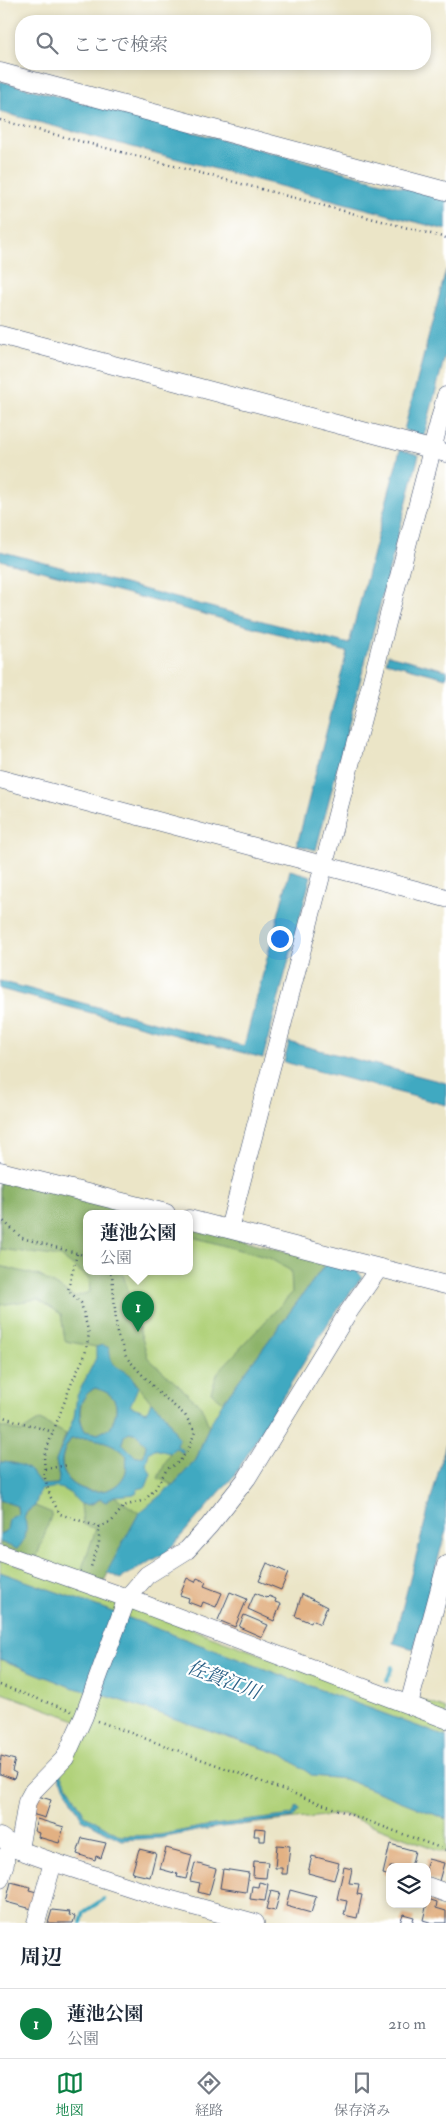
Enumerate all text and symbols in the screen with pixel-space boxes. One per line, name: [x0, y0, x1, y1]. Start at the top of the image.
search box: [15, 15, 431, 70]
icon: search: [33, 29, 61, 57]
text: ここで検索: [73, 33, 168, 57]
your location: [267, 926, 293, 952]
popup: [83, 1210, 193, 1275]
text: 蓮池公園: [100, 1221, 176, 1245]
text: 公園: [100, 1248, 132, 1268]
pin: 1: [122, 1291, 154, 1332]
water label: 佐賀江川: [184, 1655, 265, 1705]
map controls: [386, 1863, 431, 1908]
button: layers: [386, 1863, 431, 1908]
text: 周辺: [20, 1944, 62, 1971]
text: 蓮池公園: [67, 2002, 143, 2026]
text: 1: [33, 2014, 39, 2034]
text: 210 m: [388, 2014, 426, 2034]
text: 公園: [67, 2029, 99, 2049]
tab: 地図: [56, 2069, 84, 2119]
tab: 経路: [195, 2069, 223, 2119]
tab: 保存済み: [334, 2069, 390, 2119]

